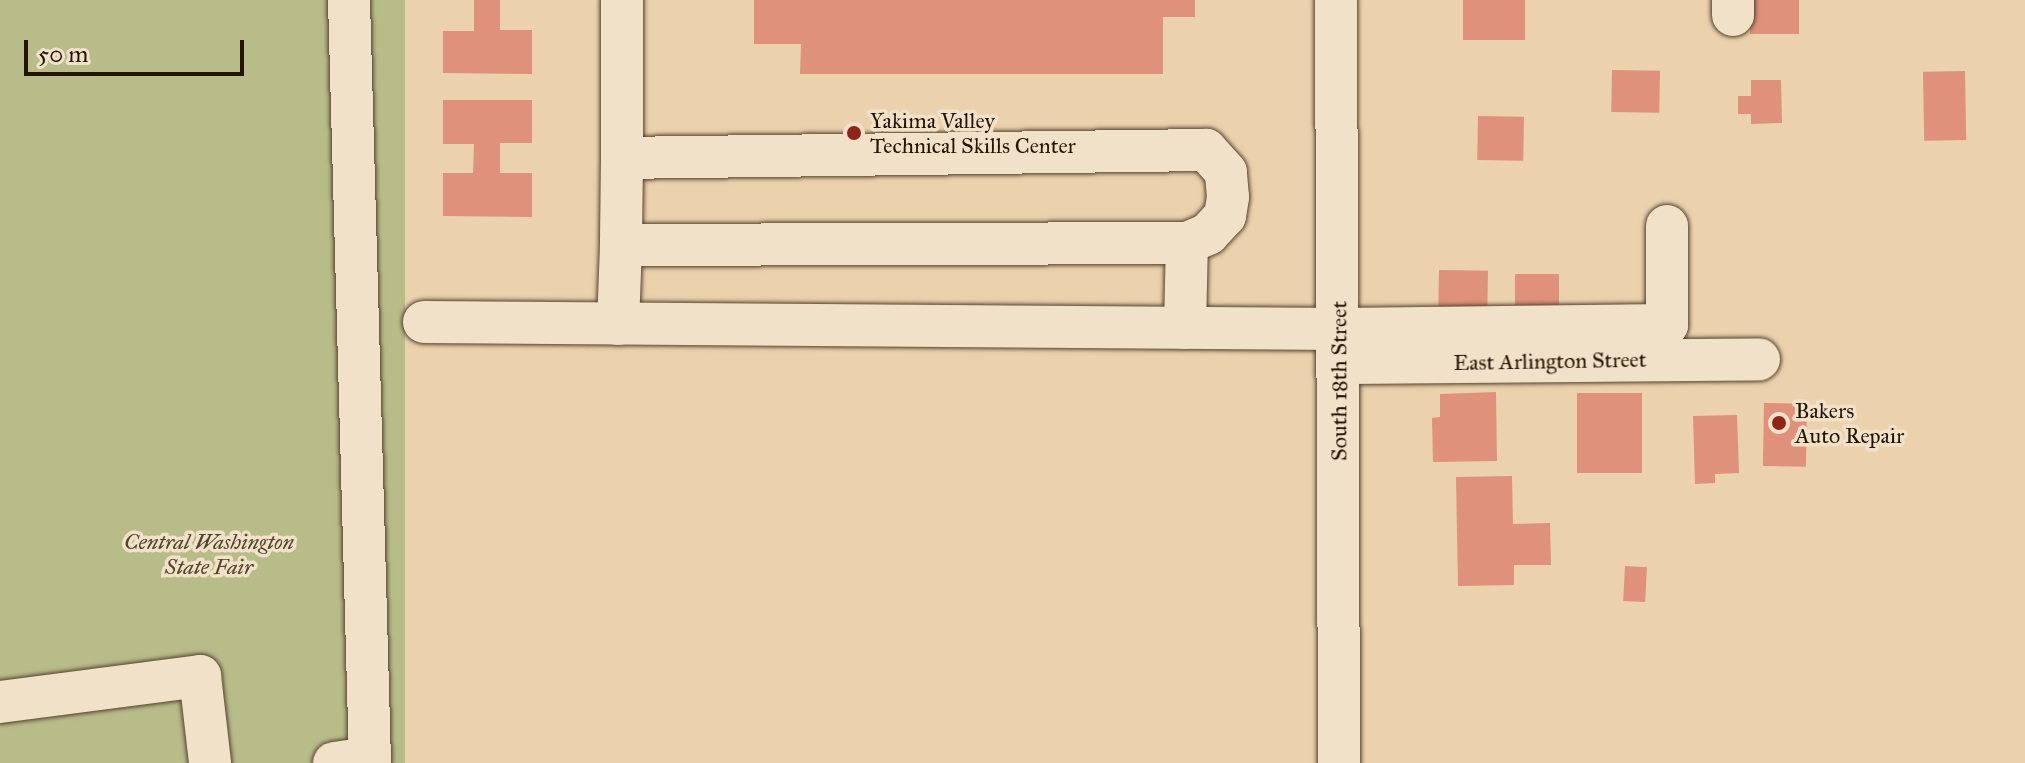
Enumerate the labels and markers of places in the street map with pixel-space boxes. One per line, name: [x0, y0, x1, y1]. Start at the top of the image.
place label: Yakima Valley Technical Skills Center: [870, 107, 1076, 158]
marker: Yakima Valley Technical Skills Center: [845, 124, 863, 142]
place label: Bakers Auto Repair: [1795, 397, 1904, 448]
marker: Bakers Auto Repair: [1770, 414, 1788, 432]

